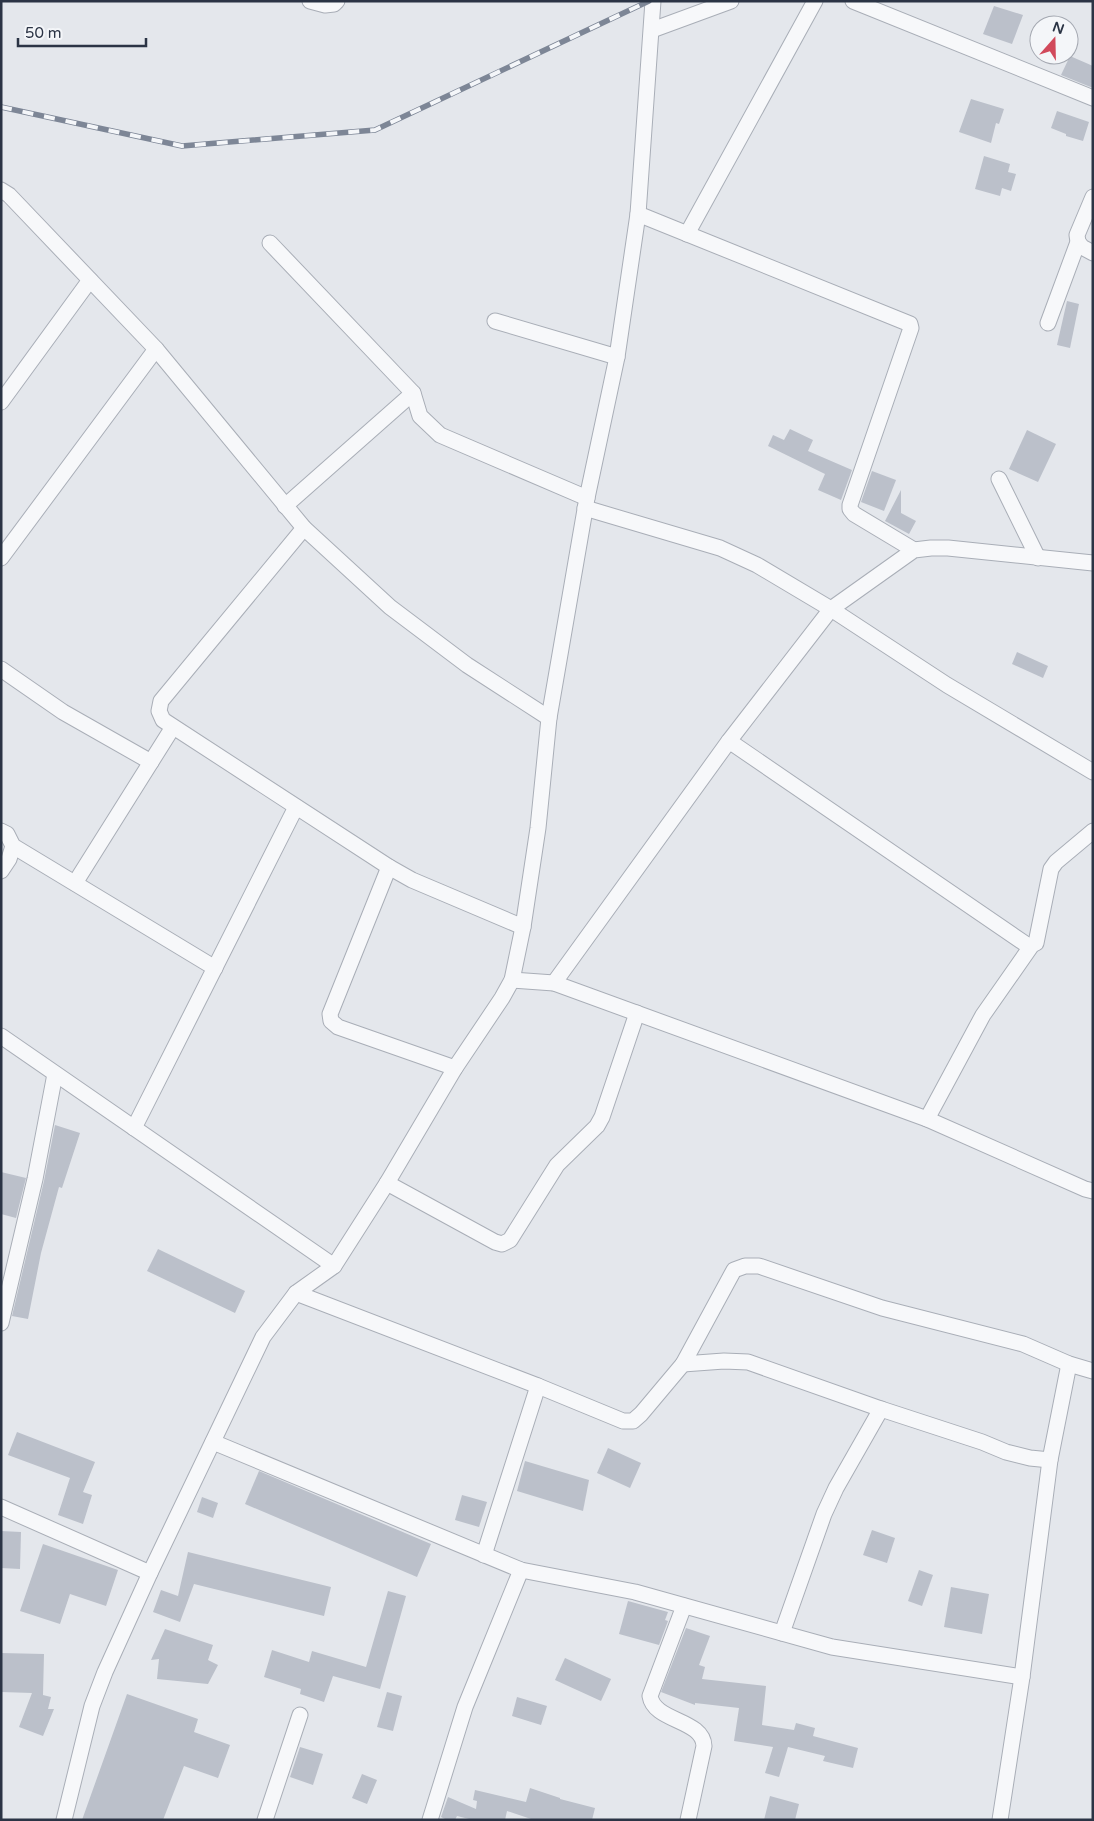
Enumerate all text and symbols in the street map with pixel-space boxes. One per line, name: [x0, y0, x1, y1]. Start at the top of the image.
scale bar: [18, 15, 145, 47]
north arrow: [1029, 15, 1079, 65]
text: N: [1050, 18, 1066, 38]
text: 50 m: [25, 24, 62, 42]

